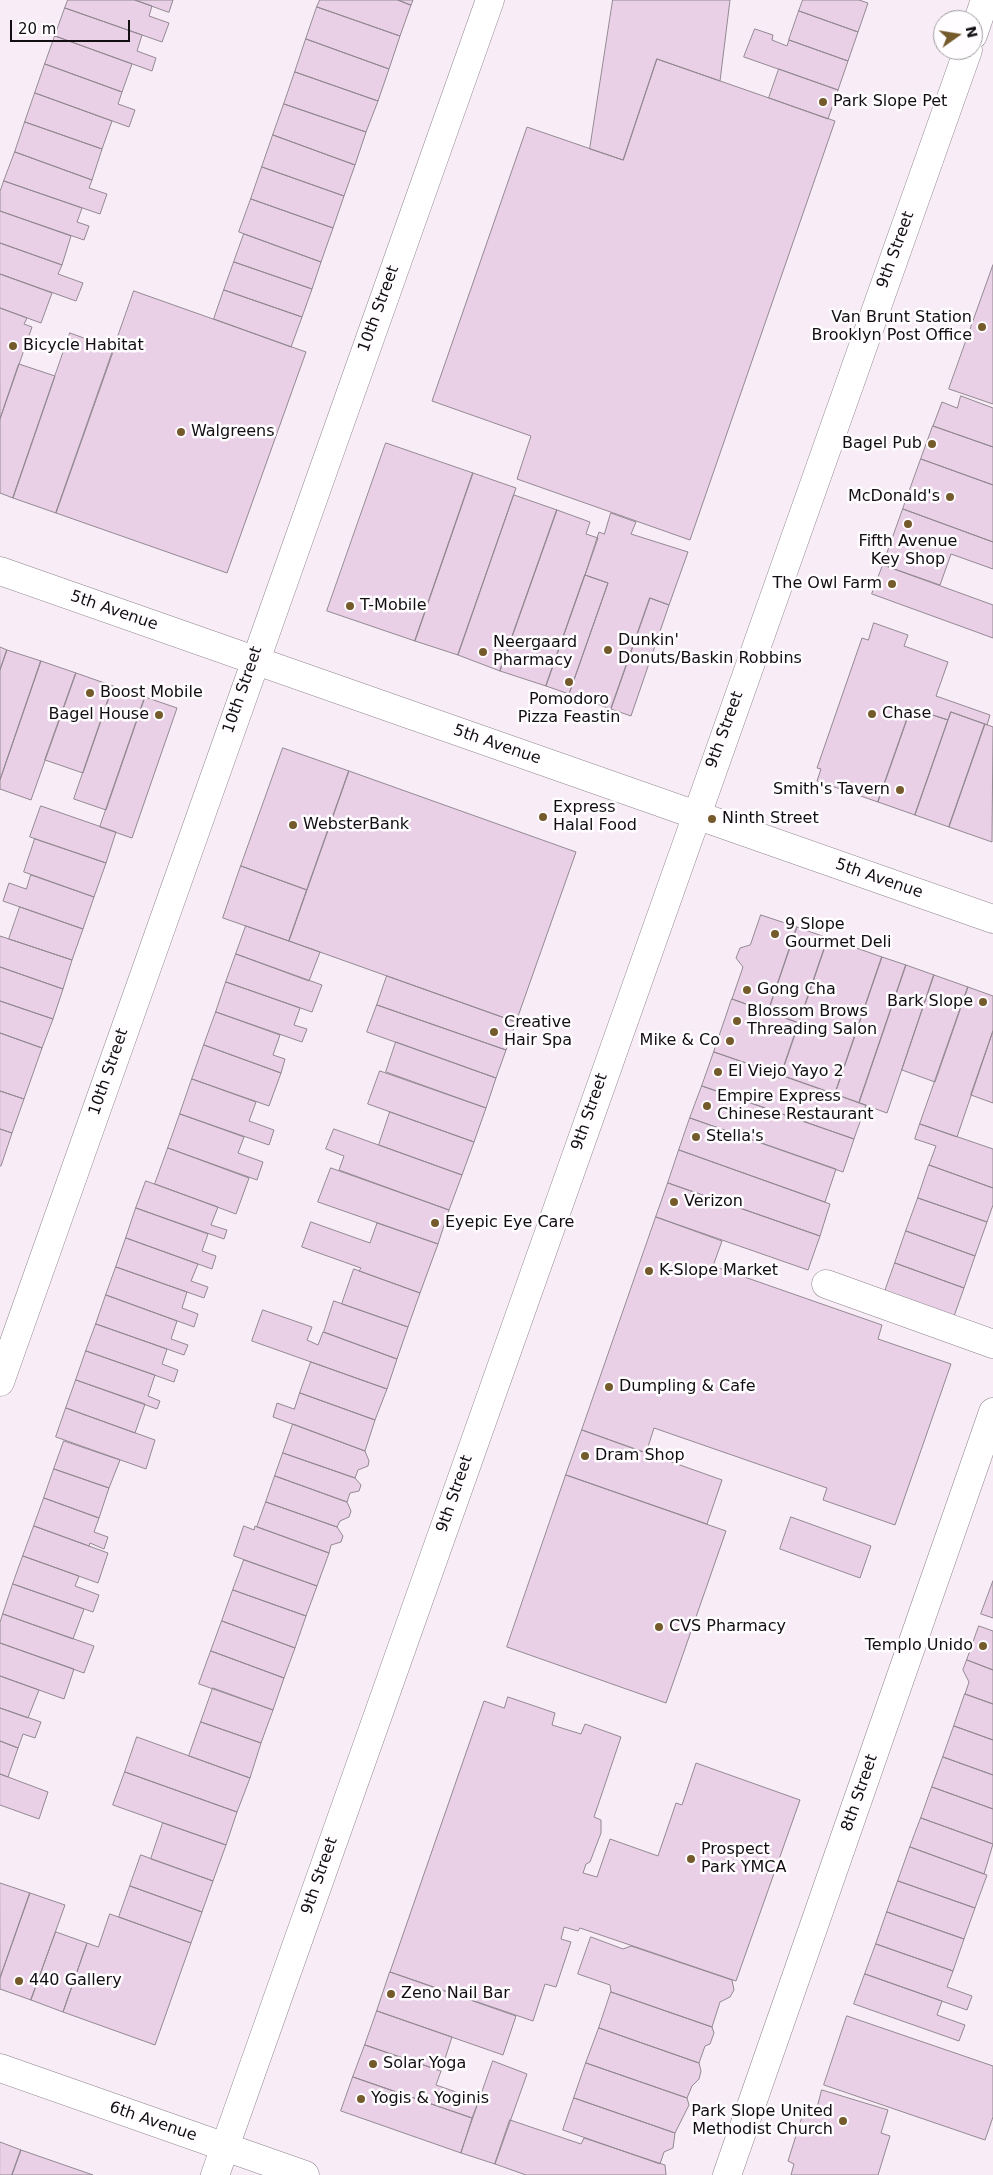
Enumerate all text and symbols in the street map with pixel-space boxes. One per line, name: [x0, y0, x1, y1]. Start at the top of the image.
scale bar: [12, 10, 132, 42]
north arrow: [933, 10, 983, 60]
text: 20 m: [18, 20, 56, 38]
text: N: [963, 24, 981, 39]
place label: Park Slope Pet: [833, 92, 947, 112]
marker: Park Slope Pet: [817, 96, 829, 108]
street label: 9th Street: [873, 209, 919, 291]
street label: 10th Street: [355, 263, 403, 355]
place label: Van Brunt Station Brooklyn Post Office: [812, 308, 972, 346]
marker: Van Brunt Station Brooklyn Post Office: [976, 321, 988, 333]
place label: Bicycle Habitat: [23, 336, 144, 356]
marker: Bicycle Habitat: [7, 340, 19, 352]
place label: Walgreens: [191, 422, 275, 442]
marker: Walgreens: [175, 426, 187, 438]
place label: Bagel Pub: [842, 434, 922, 454]
marker: Bagel Pub: [926, 438, 938, 450]
place label: McDonald's: [848, 487, 940, 507]
marker: McDonald's: [944, 491, 956, 503]
marker: Fifth Avenue Key Shop: [902, 518, 914, 530]
place label: Fifth Avenue Key Shop: [859, 532, 957, 570]
place label: The Owl Farm: [773, 574, 882, 594]
marker: The Owl Farm: [886, 578, 898, 590]
street label: 5th Avenue: [68, 587, 160, 635]
place label: T-Mobile: [360, 596, 427, 616]
marker: T-Mobile: [344, 600, 356, 612]
place label: Dunkin' Donuts/Baskin Robbins: [618, 631, 802, 669]
place label: Neergaard Pharmacy: [493, 633, 577, 671]
street label: 10th Street: [219, 644, 267, 736]
marker: Dunkin' Donuts/Baskin Robbins: [602, 644, 614, 656]
marker: Neergaard Pharmacy: [477, 646, 489, 658]
marker: Pomodoro Pizza Feastin: [563, 676, 575, 688]
place label: Boost Mobile: [100, 683, 203, 703]
marker: Boost Mobile: [84, 687, 96, 699]
street label: 9th Street: [702, 689, 748, 771]
place label: Pomodoro Pizza Feastin: [518, 690, 620, 728]
place label: Chase: [882, 704, 931, 724]
place label: Bagel House: [49, 705, 149, 725]
marker: Chase: [866, 708, 878, 720]
marker: Bagel House: [153, 709, 165, 721]
street label: 5th Avenue: [451, 721, 543, 769]
place label: Smith's Tavern: [773, 780, 890, 800]
marker: Smith's Tavern: [894, 784, 906, 796]
place label: Express Halal Food: [553, 798, 637, 836]
place label: Ninth Street: [722, 809, 819, 829]
marker: Express Halal Food: [537, 811, 549, 823]
marker: Ninth Street: [706, 813, 718, 825]
place label: WebsterBank: [303, 815, 409, 835]
marker: WebsterBank: [287, 819, 299, 831]
street label: 5th Avenue: [833, 855, 925, 903]
place label: 9 Slope Gourmet Deli: [785, 915, 891, 953]
marker: 9 Slope Gourmet Deli: [769, 928, 781, 940]
place label: Gong Cha: [757, 980, 836, 1000]
marker: Gong Cha: [741, 984, 753, 996]
place label: Bark Slope: [887, 992, 973, 1012]
marker: Bark Slope: [977, 996, 989, 1008]
place label: Blossom Brows Threading Salon: [747, 1002, 877, 1040]
place label: Creative Hair Spa: [504, 1013, 572, 1051]
marker: Blossom Brows Threading Salon: [731, 1015, 743, 1027]
street label: 10th Street: [85, 1026, 133, 1118]
marker: Creative Hair Spa: [488, 1026, 500, 1038]
place label: Mike & Co: [640, 1031, 720, 1051]
marker: Mike & Co: [724, 1035, 736, 1047]
place label: El Viejo Yayo 2: [728, 1062, 844, 1082]
marker: El Viejo Yayo 2: [712, 1066, 724, 1078]
street label: 9th Street: [568, 1071, 612, 1153]
place label: Empire Express Chinese Restaurant: [717, 1087, 874, 1125]
marker: Empire Express Chinese Restaurant: [701, 1100, 713, 1112]
place label: Stella's: [706, 1127, 764, 1147]
marker: Stella's: [690, 1131, 702, 1143]
place label: Verizon: [684, 1192, 743, 1212]
marker: Verizon: [668, 1196, 680, 1208]
place label: Eyepic Eye Care: [445, 1213, 574, 1233]
marker: Eyepic Eye Care: [429, 1217, 441, 1229]
place label: K-Slope Market: [659, 1261, 778, 1281]
marker: K-Slope Market: [643, 1265, 655, 1277]
place label: Dumpling & Cafe: [619, 1377, 755, 1397]
marker: Dumpling & Cafe: [603, 1381, 615, 1393]
place label: Dram Shop: [595, 1446, 685, 1466]
marker: Dram Shop: [579, 1450, 591, 1462]
street label: 9th Street: [433, 1453, 477, 1535]
place label: CVS Pharmacy: [669, 1617, 786, 1637]
marker: CVS Pharmacy: [653, 1621, 665, 1633]
place label: Templo Unido: [865, 1636, 973, 1656]
marker: Templo Unido: [977, 1640, 989, 1652]
street label: 8th Street: [838, 1752, 882, 1834]
street label: 9th Street: [298, 1835, 342, 1917]
place label: Prospect Park YMCA: [701, 1840, 786, 1878]
marker: Prospect Park YMCA: [685, 1853, 697, 1865]
place label: 440 Gallery: [29, 1971, 122, 1991]
marker: 440 Gallery: [13, 1975, 25, 1987]
place label: Zeno Nail Bar: [401, 1984, 510, 2004]
marker: Zeno Nail Bar: [385, 1988, 397, 2000]
place label: Solar Yoga: [383, 2054, 466, 2074]
marker: Solar Yoga: [367, 2058, 379, 2070]
place label: Yogis & Yoginis: [371, 2089, 489, 2109]
marker: Yogis & Yoginis: [355, 2093, 367, 2105]
street label: 6th Avenue: [107, 2098, 199, 2146]
place label: Park Slope United Methodist Church: [691, 2102, 833, 2140]
marker: Park Slope United Methodist Church: [837, 2115, 849, 2127]

